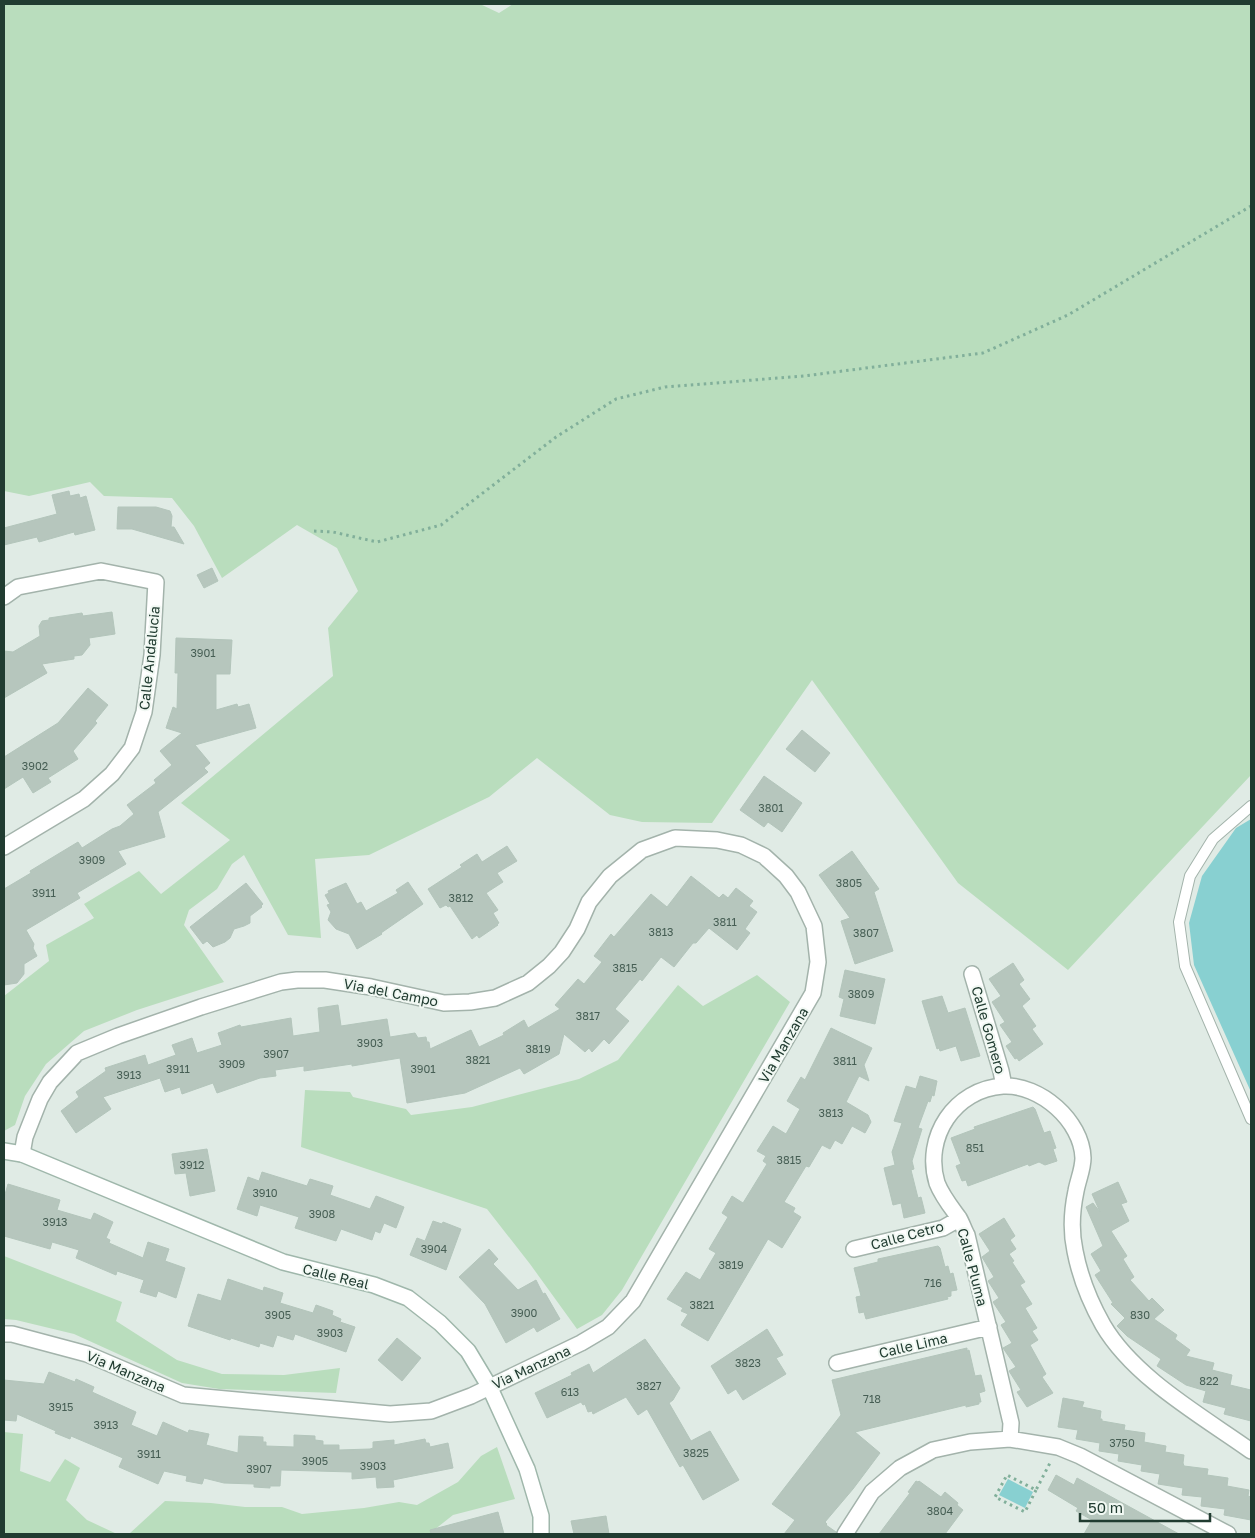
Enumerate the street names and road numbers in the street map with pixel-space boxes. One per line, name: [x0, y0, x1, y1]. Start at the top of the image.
street label: Calle Andalucia: [135, 605, 163, 711]
street label: Via del Campo: [342, 974, 440, 1010]
street label: Calle Gomero: [968, 984, 1010, 1076]
street label: Via Manzana: [754, 1004, 812, 1086]
street label: Calle Cetro: [869, 1217, 945, 1253]
street label: Calle Pluma: [954, 1226, 992, 1308]
street label: Calle Real: [301, 1260, 371, 1292]
street label: Calle Lima: [877, 1329, 949, 1361]
street label: Via Manzana: [489, 1341, 573, 1393]
street label: Via Manzana: [84, 1347, 168, 1395]

